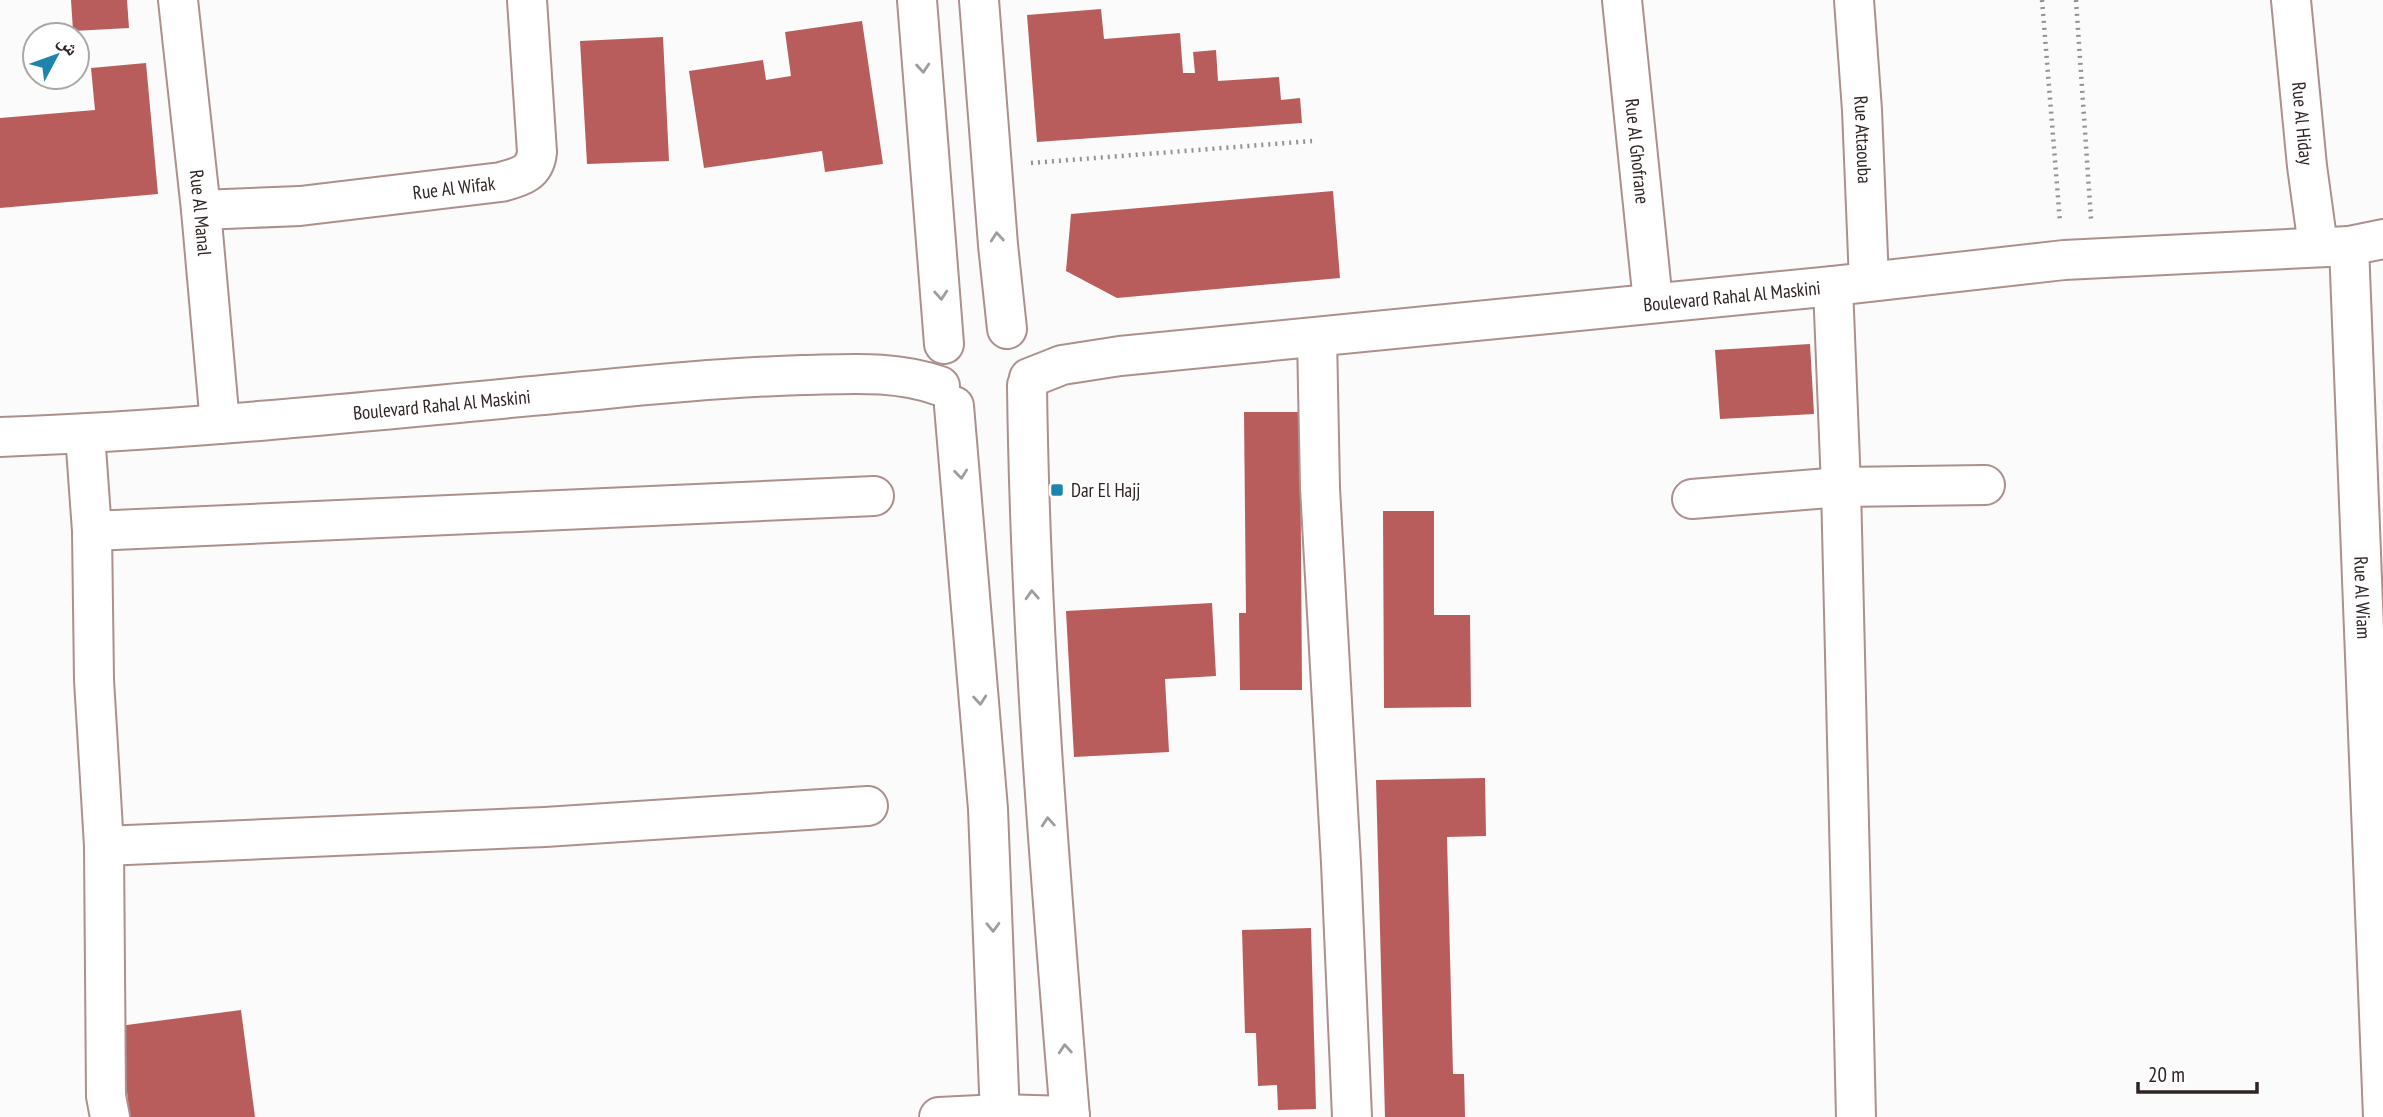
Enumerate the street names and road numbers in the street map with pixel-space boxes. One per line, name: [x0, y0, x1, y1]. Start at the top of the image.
street label: Rue Al Hiday: [2287, 81, 2319, 167]
street label: Rue Attaouba: [1849, 95, 1877, 184]
street label: Rue Al Ghofrane: [1620, 97, 1655, 205]
street label: Rue Al Manal: [185, 169, 217, 257]
street label: Rue Al Wifak: [411, 171, 497, 204]
street label: Boulevard Rahal Al Maskini: [1642, 275, 1822, 317]
street label: Boulevard Rahal Al Maskini: [352, 384, 532, 425]
street label: Rue Al Wiam: [2349, 556, 2376, 640]

